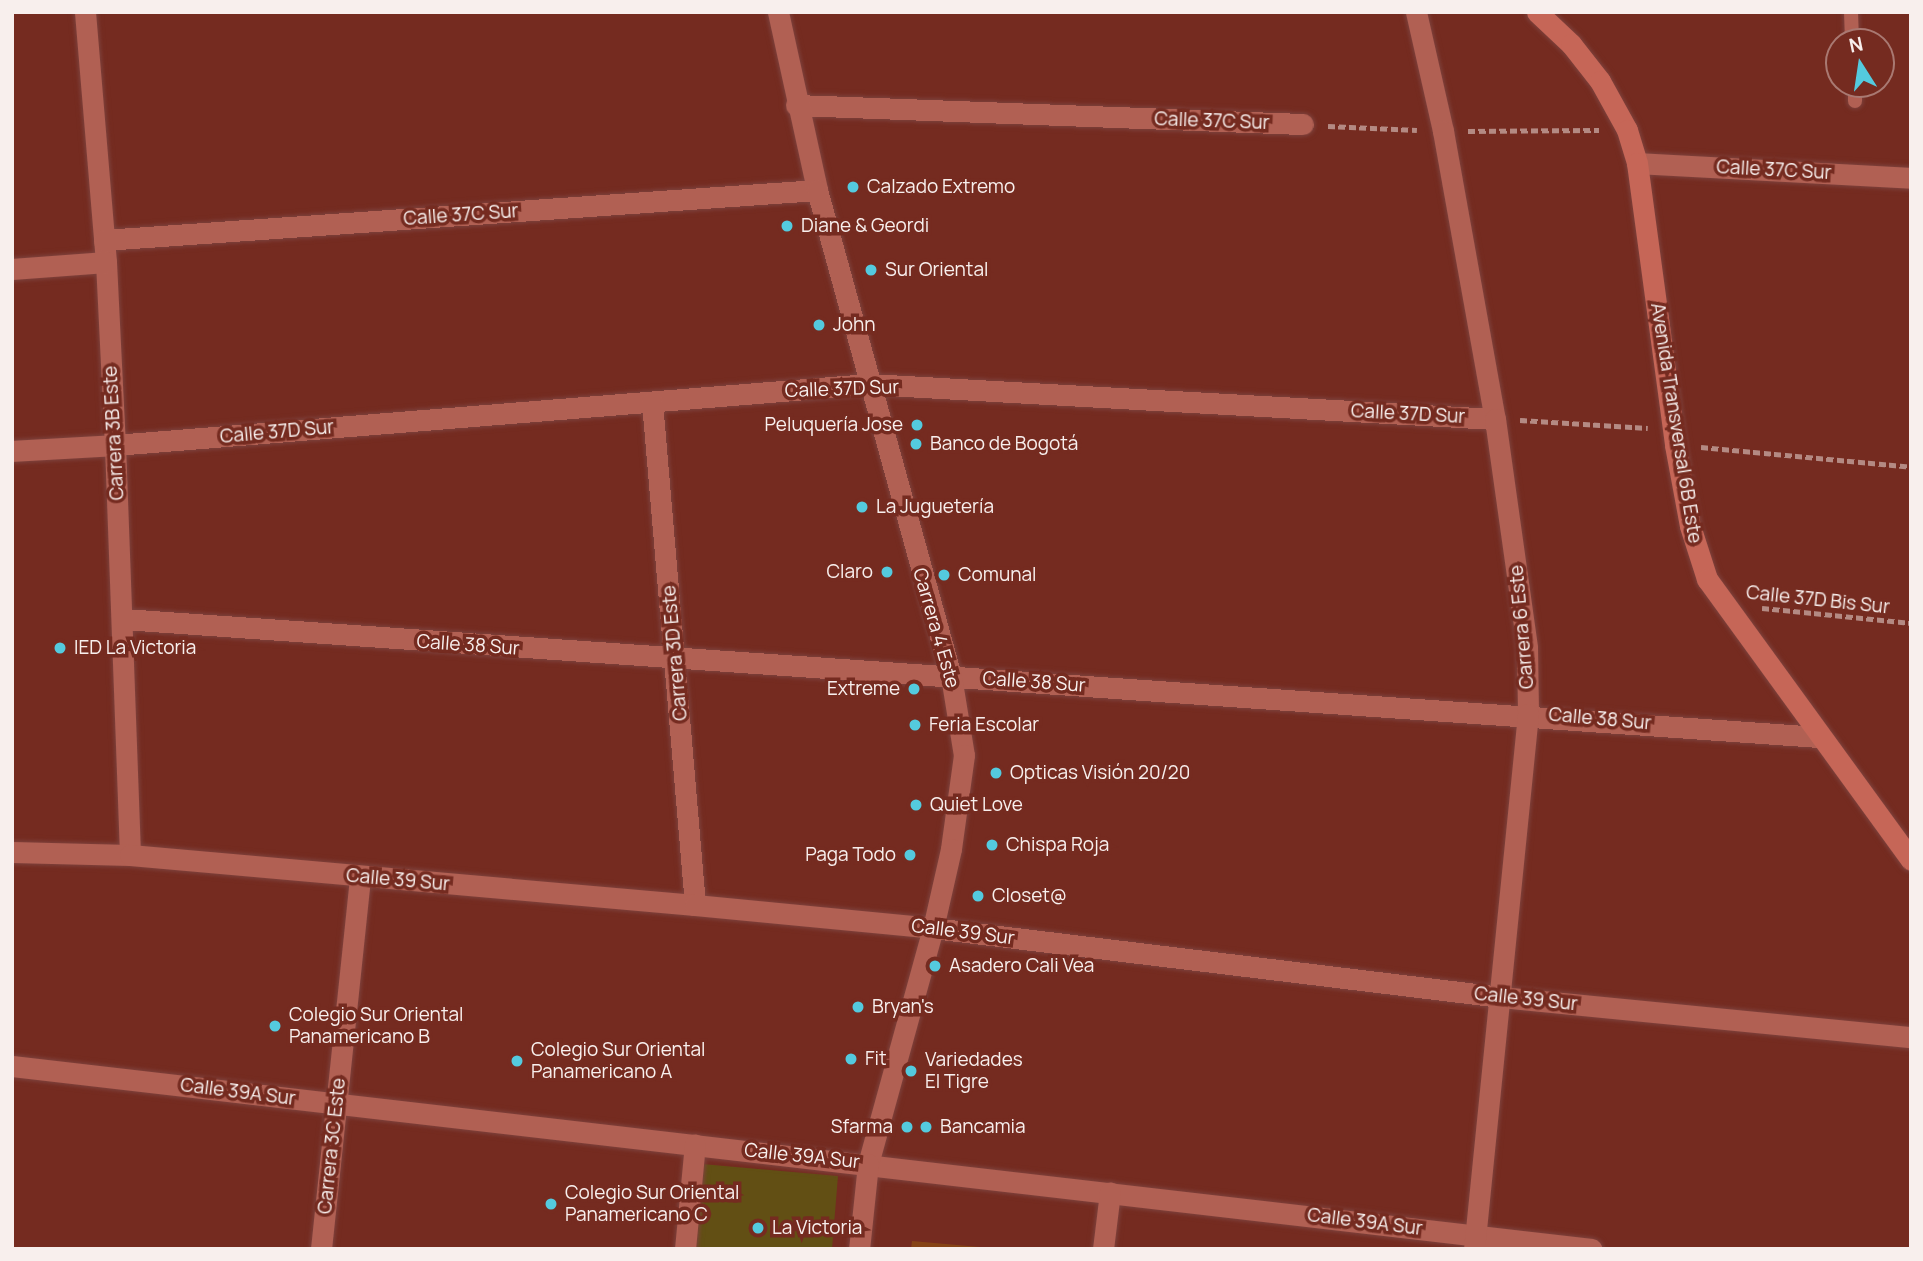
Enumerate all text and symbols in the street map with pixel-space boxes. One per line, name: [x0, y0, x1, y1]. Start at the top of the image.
north arrow: [1825, 28, 1895, 98]
text: N: [1847, 30, 1865, 59]
street label: Calle 37C Sur: [1154, 108, 1270, 134]
street label: Calle 37C Sur: [1716, 156, 1832, 184]
place label: Calzado Extremo: [867, 176, 1015, 198]
marker: Calzado Extremo: [845, 179, 861, 195]
street label: Calle 37C Sur: [403, 200, 519, 230]
place label: Diane & Geordi: [801, 215, 929, 237]
marker: Diane & Geordi: [779, 218, 795, 234]
place label: Sur Oriental: [885, 259, 988, 281]
marker: Sur Oriental: [863, 262, 879, 278]
street label: Avenida Transversal 6B Este: [1646, 301, 1706, 545]
place label: John: [833, 314, 876, 336]
marker: John: [811, 317, 827, 333]
street label: Carrera 3B Este: [99, 365, 129, 501]
street label: Calle 37D Sur: [784, 376, 900, 402]
street label: Calle 37D Sur: [1350, 400, 1466, 428]
place label: Peluquería Jose: [764, 414, 903, 436]
street label: Calle 37D Sur: [219, 416, 335, 448]
marker: Peluquería Jose: [909, 417, 925, 433]
place label: Banco de Bogotá: [930, 433, 1078, 455]
marker: Banco de Bogotá: [908, 436, 924, 452]
place label: La Juguetería: [876, 496, 994, 518]
marker: La Juguetería: [854, 499, 870, 515]
place label: Claro: [827, 561, 873, 583]
marker: Claro: [879, 564, 895, 580]
place label: Comunal: [958, 564, 1037, 586]
street label: Carrera 6 Este: [1505, 564, 1539, 690]
street label: Carrera 4 Este: [908, 565, 964, 691]
marker: Comunal: [936, 567, 952, 583]
street label: Calle 37D Bis Sur: [1745, 581, 1891, 619]
street label: Carrera 3D Este: [658, 584, 692, 722]
street label: Calle 38 Sur: [416, 630, 520, 660]
place label: IED La Victoria: [74, 637, 196, 659]
marker: IED La Victoria: [52, 640, 68, 656]
street label: Calle 38 Sur: [982, 667, 1086, 697]
place label: Extreme: [827, 678, 900, 700]
marker: Extreme: [906, 681, 922, 697]
street label: Calle 38 Sur: [1548, 703, 1652, 735]
place label: Feria Escolar: [929, 714, 1039, 736]
marker: Feria Escolar: [907, 717, 923, 733]
place label: Opticas Visión 20/20: [1010, 762, 1190, 784]
marker: Opticas Visión 20/20: [988, 765, 1004, 781]
place label: Quiet Love: [930, 794, 1023, 816]
marker: Quiet Love: [908, 797, 924, 813]
place label: Chispa Roja: [1006, 834, 1109, 856]
marker: Chispa Roja: [984, 837, 1000, 853]
place label: Paga Todo: [805, 844, 896, 866]
marker: Paga Todo: [902, 847, 918, 863]
street label: Calle 39 Sur: [345, 864, 451, 896]
place label: Closet@: [992, 885, 1067, 907]
marker: Closet@: [970, 888, 986, 904]
street label: Calle 39 Sur: [910, 914, 1016, 950]
place label: Asadero Cali Vea: [949, 955, 1094, 977]
marker: Asadero Cali Vea: [927, 958, 943, 974]
street label: Calle 39 Sur: [1473, 982, 1579, 1016]
place label: Bryan's: [872, 996, 934, 1018]
marker: Bryan's: [850, 999, 866, 1015]
place label: Colegio Sur Oriental Panamericano B: [289, 1004, 463, 1048]
marker: Colegio Sur Oriental Panamericano B: [267, 1018, 283, 1034]
place label: Colegio Sur Oriental Panamericano A: [531, 1039, 705, 1083]
place label: Fit: [865, 1048, 887, 1070]
place label: Variedades El Tigre: [925, 1049, 1023, 1093]
marker: Fit: [843, 1051, 859, 1067]
marker: Colegio Sur Oriental Panamericano A: [509, 1053, 525, 1069]
marker: Variedades El Tigre: [903, 1063, 919, 1079]
street label: Calle 39A Sur: [179, 1074, 297, 1110]
street label: Carrera 3C Este: [314, 1077, 350, 1215]
place label: Sfarma: [831, 1116, 893, 1138]
place label: Bancamia: [940, 1116, 1026, 1138]
marker: Sfarma: [899, 1119, 915, 1135]
marker: Bancamia: [918, 1119, 934, 1135]
street label: Calle 39A Sur: [743, 1139, 861, 1173]
place label: Colegio Sur Oriental Panamericano C: [565, 1182, 739, 1226]
marker: Colegio Sur Oriental Panamericano C: [543, 1196, 559, 1212]
street label: Calle 39A Sur: [1306, 1204, 1424, 1240]
place label: La Victoria: [772, 1217, 862, 1239]
marker: La Victoria: [750, 1220, 766, 1236]

